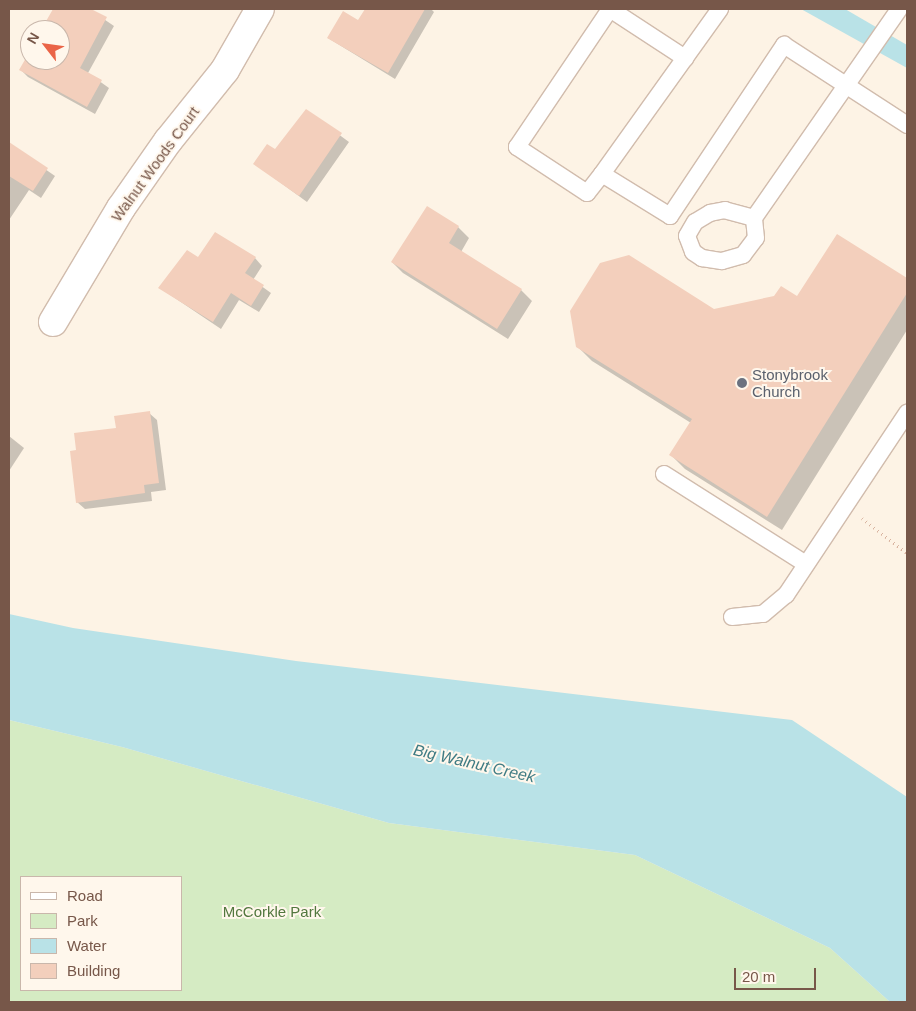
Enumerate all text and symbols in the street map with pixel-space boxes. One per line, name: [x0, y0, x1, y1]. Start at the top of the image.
north arrow: [20, 20, 70, 70]
text: N: [23, 30, 42, 46]
street label: Walnut Woods Court: [107, 103, 203, 225]
place label: Stonybrook Church: [752, 365, 828, 400]
marker: Stonybrook Church: [736, 377, 748, 389]
water label: Big Walnut Creek: [411, 741, 537, 787]
legend: [20, 876, 182, 991]
text: Road: [67, 887, 103, 904]
park label: McCorkle Park: [223, 903, 321, 921]
text: Park: [67, 912, 98, 929]
text: Water: [67, 937, 106, 954]
scale bar: [736, 958, 818, 990]
text: Building: [67, 962, 120, 979]
text: 20 m: [742, 968, 775, 985]

